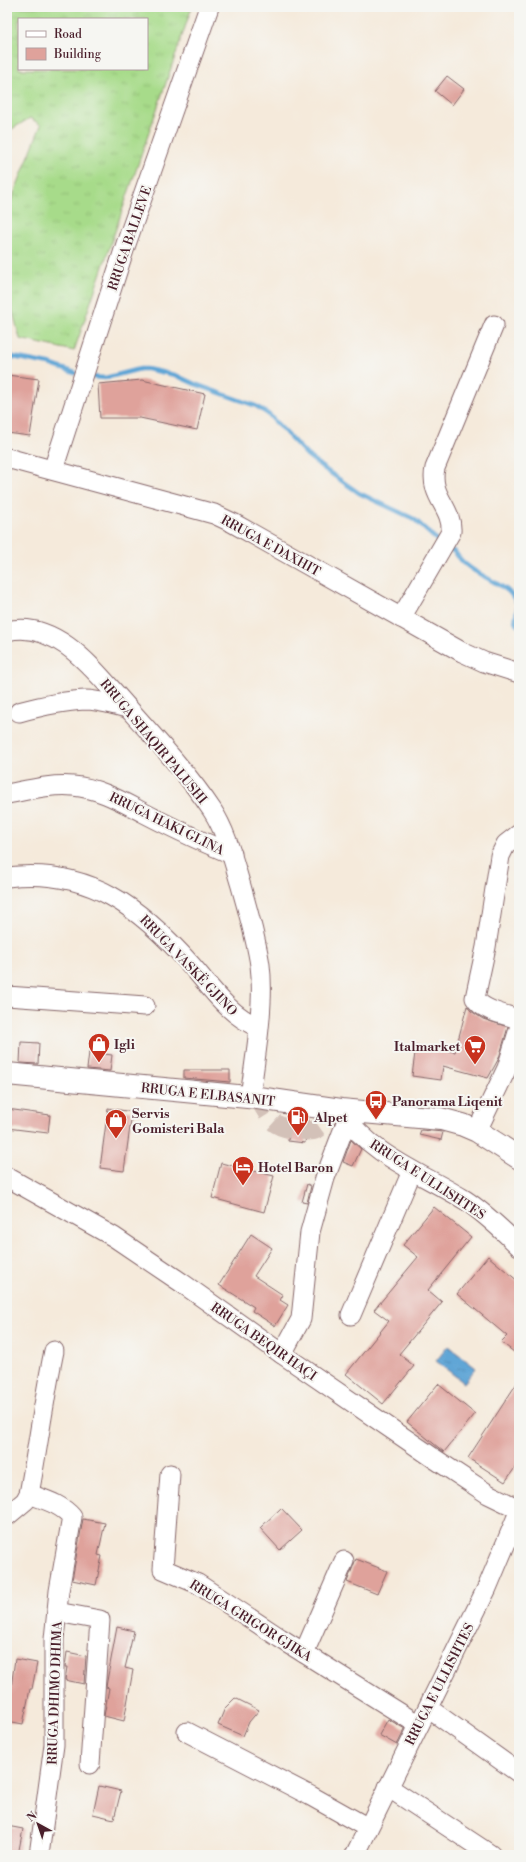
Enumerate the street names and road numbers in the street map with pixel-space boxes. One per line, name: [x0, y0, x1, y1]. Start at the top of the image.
street label: RRUGA BALLEVE: [105, 184, 155, 293]
street label: RRUGA E DAXHIT: [218, 512, 323, 580]
street label: RRUGA SHAQIR PALUSHI: [96, 676, 210, 807]
street label: RRUGA HAKI GLINA: [106, 789, 228, 859]
street label: RRUGA VASKË GJINO: [136, 911, 241, 1019]
street label: RRUGA E ELBASANIT: [140, 1080, 276, 1110]
street label: RRUGA E ULLISHTES: [367, 1136, 488, 1223]
street label: RRUGA BEQIR HAÇI: [208, 1299, 319, 1384]
street label: RRUGA GRIGOR GJIKA: [186, 1577, 315, 1666]
street label: RRUGA DHIMO DHIMA: [44, 1620, 66, 1765]
street label: RRUGA E ULLISHTES: [402, 1621, 478, 1748]

